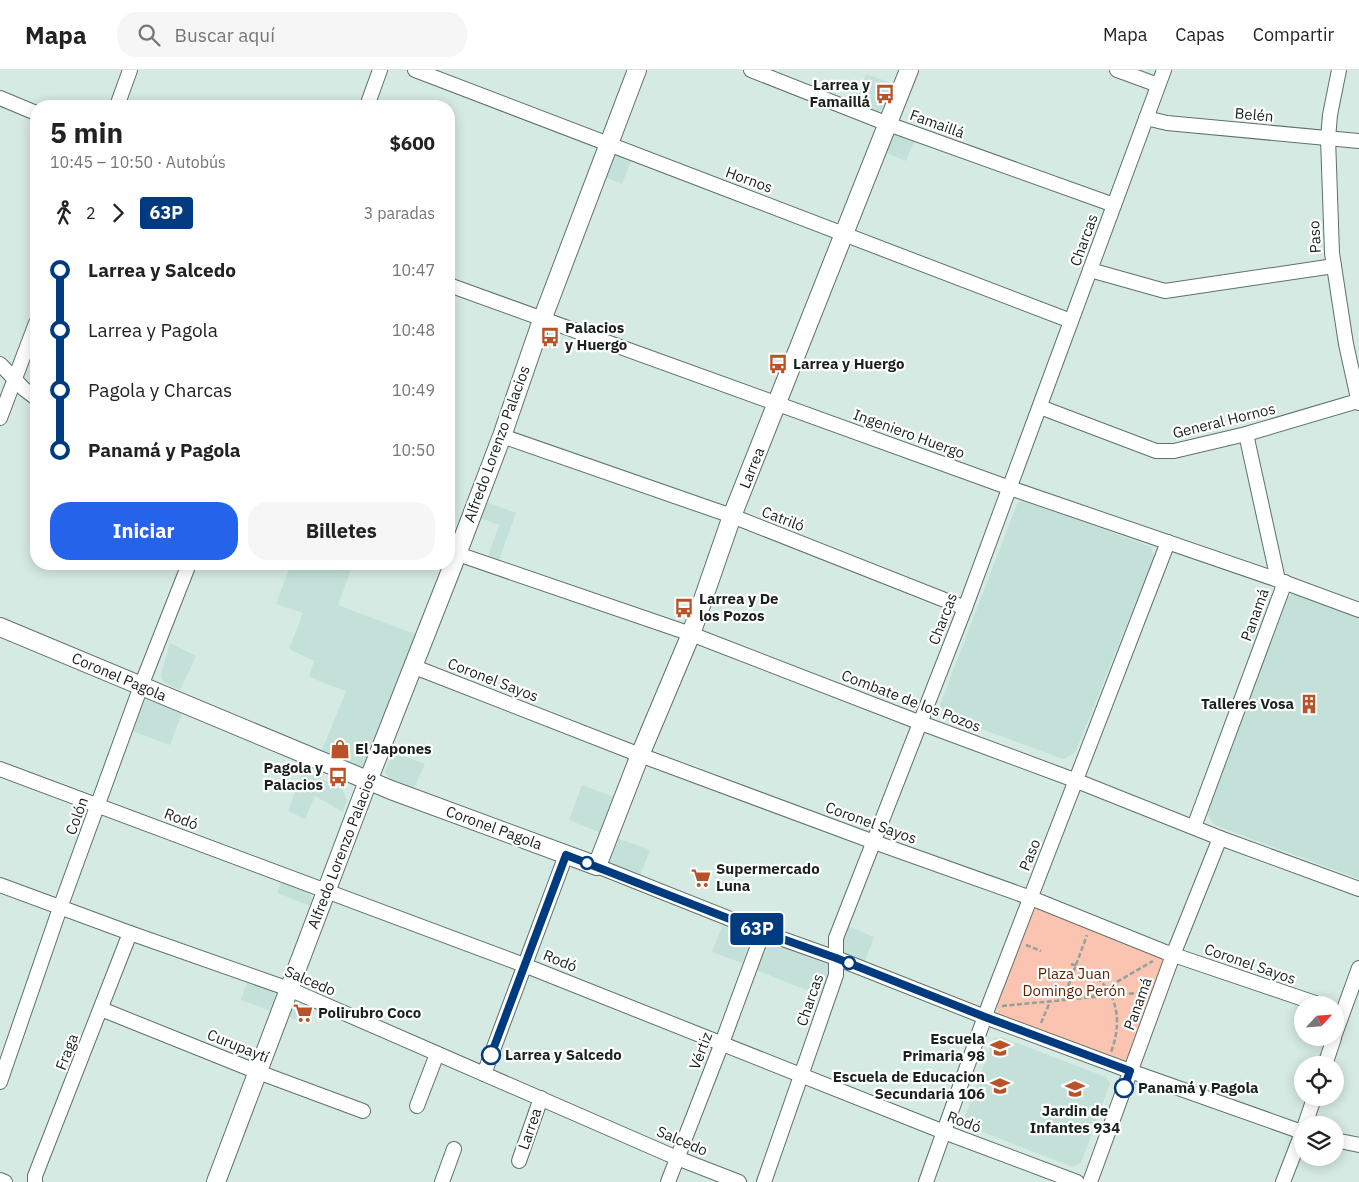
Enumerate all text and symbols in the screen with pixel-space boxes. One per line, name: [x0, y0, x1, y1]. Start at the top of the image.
search box: [117, 12, 467, 57]
text: Mapa: [25, 19, 87, 51]
icon: search: [135, 21, 163, 49]
text: Buscar aquí: [175, 23, 275, 47]
text: Mapa: [1103, 23, 1147, 46]
text: Capas: [1175, 23, 1225, 46]
text: Compartir: [1253, 23, 1334, 46]
place label: Larrea y Famaillá: [810, 75, 870, 111]
bus stop icon: Larrea y Famaillá: [874, 83, 896, 105]
street label: Belén: [1234, 103, 1274, 126]
street label: Famaillá: [907, 105, 967, 142]
text: 5 min: [50, 114, 123, 151]
text: $600: [389, 131, 435, 155]
text: 10:45 – 10:50 · Autobús: [50, 152, 226, 172]
street label: Hornos: [723, 162, 775, 197]
icon: walk: [50, 199, 78, 227]
icon: forward: [104, 199, 132, 227]
text: 63P: [150, 201, 183, 224]
text: 2: [86, 203, 96, 223]
text: 3 paradas: [364, 203, 435, 223]
street label: Charcas: [1065, 211, 1102, 269]
street label: Paso: [1304, 220, 1325, 254]
text: Larrea y Salcedo: [88, 258, 236, 282]
text: 10:47: [392, 260, 435, 280]
text: Larrea y Pagola: [88, 318, 218, 342]
place label: Palacios y Huergo: [565, 318, 627, 354]
text: 10:48: [392, 320, 435, 340]
bus stop icon: Palacios y Huergo: [539, 326, 561, 348]
bus stop icon: Larrea y Huergo: [767, 353, 789, 375]
place label: Larrea y Huergo: [793, 354, 904, 373]
street label: Alfredo Lorenzo Palacios: [459, 363, 534, 525]
text: Pagola y Charcas: [88, 378, 232, 402]
text: 10:49: [392, 380, 435, 400]
street label: General Hornos: [1171, 399, 1277, 442]
street label: Ingeniero Huergo: [851, 405, 967, 463]
text: Panamá y Pagola: [88, 438, 241, 462]
text: 10:50: [392, 440, 435, 460]
street label: Larrea: [735, 444, 768, 491]
button: Iniciar: [50, 502, 238, 560]
button: Billetes: [248, 502, 435, 560]
street label: Catriló: [759, 502, 807, 535]
street label: Panamá: [1236, 586, 1273, 644]
place label: Larrea y De los Pozos: [699, 589, 779, 625]
street label: Charcas: [924, 590, 961, 647]
bus stop icon: Larrea y De los Pozos: [673, 597, 695, 619]
street label: Coronel Pagola: [69, 648, 169, 705]
street label: Coronel Sayos: [445, 654, 541, 706]
street label: Combate de los Pozos: [839, 665, 984, 736]
building icon: Talleres Vosa: [1298, 693, 1320, 715]
place label: Talleres Vosa: [1201, 694, 1294, 713]
shop icon: El Japones: [329, 738, 351, 760]
place label: El Japones: [355, 739, 432, 758]
place label: Pagola y Palacios: [264, 758, 323, 794]
bus stop icon: Pagola y Palacios: [327, 766, 349, 788]
street label: Alfredo Lorenzo Palacios: [303, 770, 380, 932]
street label: Colón: [61, 794, 92, 837]
street label: Coronel Sayos: [823, 797, 919, 848]
street label: Coronel Pagola: [443, 801, 545, 854]
street label: Rodó: [161, 803, 201, 834]
street label: Paso: [1015, 836, 1044, 874]
unlabelled marker: [580, 856, 594, 870]
place label: Supermercado Luna: [716, 859, 820, 895]
supermarket icon: Supermercado Luna: [690, 867, 712, 889]
line badge: 63P: [728, 913, 786, 945]
text: 63P: [740, 917, 774, 940]
street label: Coronel Sayos: [1202, 939, 1298, 988]
street label: Rodó: [540, 945, 580, 976]
unlabelled marker: [842, 956, 856, 970]
street label: Salcedo: [282, 961, 339, 1000]
park label: Plaza Juan Domingo Perón: [1023, 964, 1125, 1000]
street label: Charcas: [792, 971, 827, 1029]
street label: Panamá: [1119, 975, 1156, 1033]
north arrow: [1294, 996, 1344, 1046]
map controls: [1294, 996, 1344, 1166]
supermarket icon: Polirubro Coco: [292, 1002, 314, 1024]
place label: Polirubro Coco: [318, 1003, 421, 1022]
street label: Curupaytí: [204, 1025, 272, 1067]
street label: Vértiz: [685, 1029, 716, 1072]
place label: Escuela Primaria 98: [903, 1029, 985, 1065]
street label: Fraga: [51, 1031, 82, 1073]
school or university icon: Escuela Primaria 98: [989, 1037, 1011, 1059]
marker: Larrea y Salcedo: [481, 1045, 501, 1065]
place label: Larrea y Salcedo: [505, 1045, 622, 1064]
button: locate: [1294, 1056, 1344, 1106]
place label: Escuela de Educacion Secundaria 106: [833, 1067, 985, 1103]
school or university icon: Escuela de Educacion Secundaria 106: [989, 1075, 1011, 1097]
school or university icon: Jardin de Infantes 934: [1064, 1078, 1086, 1100]
marker: Panamá y Pagola: [1114, 1078, 1134, 1098]
place label: Panamá y Pagola: [1138, 1078, 1259, 1097]
place label: Jardin de Infantes 934: [1030, 1101, 1120, 1137]
street label: Larrea: [514, 1106, 545, 1152]
street label: Rodó: [944, 1106, 984, 1137]
button: layers: [1294, 1116, 1344, 1166]
street label: Salcedo: [654, 1121, 711, 1160]

